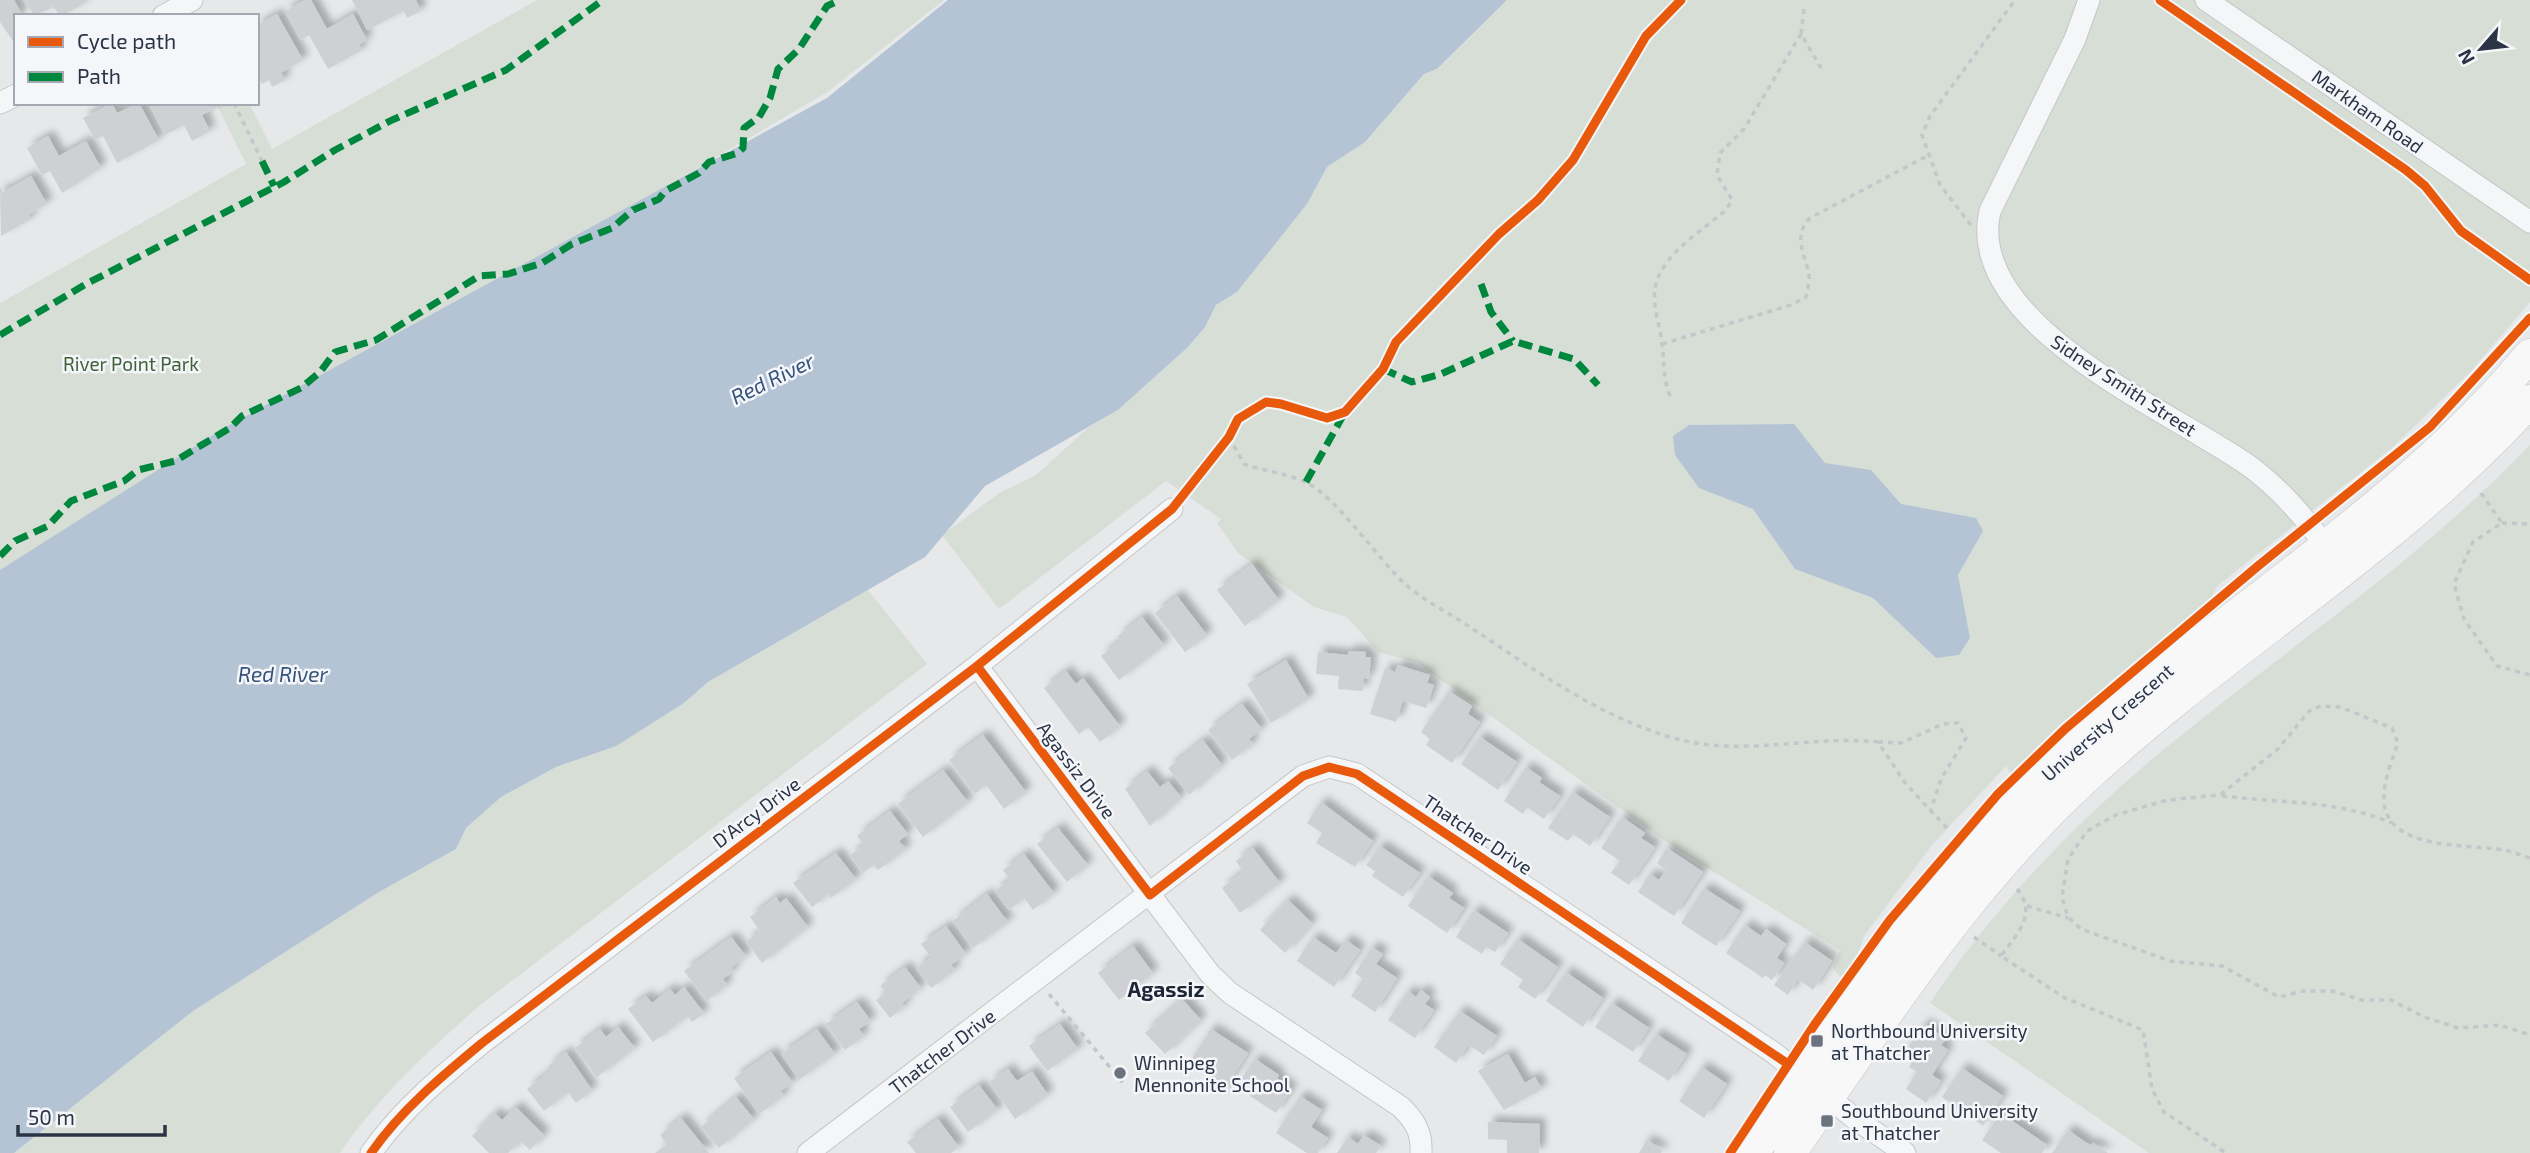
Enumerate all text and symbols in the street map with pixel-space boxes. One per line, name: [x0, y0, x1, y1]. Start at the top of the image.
legend: [14, 14, 259, 105]
north arrow: [2446, 14, 2516, 84]
text: Cycle path: [77, 28, 176, 53]
text: N: [2452, 46, 2479, 69]
text: Path: [77, 63, 121, 88]
street label: Markham Road: [2308, 64, 2428, 158]
street label: Sidney Smith Street: [2047, 329, 2201, 441]
water label: Red River: [726, 347, 818, 409]
park label: River Point Park: [63, 352, 199, 375]
street label: University Crescent: [2036, 658, 2178, 786]
water label: Red River: [238, 661, 329, 686]
street label: Agassiz Drive: [1033, 717, 1121, 823]
street label: D'Arcy Drive: [708, 772, 804, 852]
street label: Thatcher Drive: [1419, 789, 1537, 879]
district label: Agassiz: [1128, 976, 1204, 1001]
street label: Thatcher Drive: [884, 1004, 1000, 1098]
place label: Northbound University at Thatcher: [1831, 1019, 2028, 1064]
marker: Northbound University at Thatcher: [1809, 1033, 1825, 1049]
place label: Winnipeg Mennonite School: [1134, 1051, 1290, 1096]
marker: Winnipeg Mennonite School: [1112, 1065, 1128, 1081]
scale bar: [18, 1094, 164, 1138]
place label: Southbound University at Thatcher: [1841, 1099, 2038, 1144]
text: 50 m: [28, 1104, 75, 1129]
marker: Southbound University at Thatcher: [1819, 1113, 1835, 1129]

